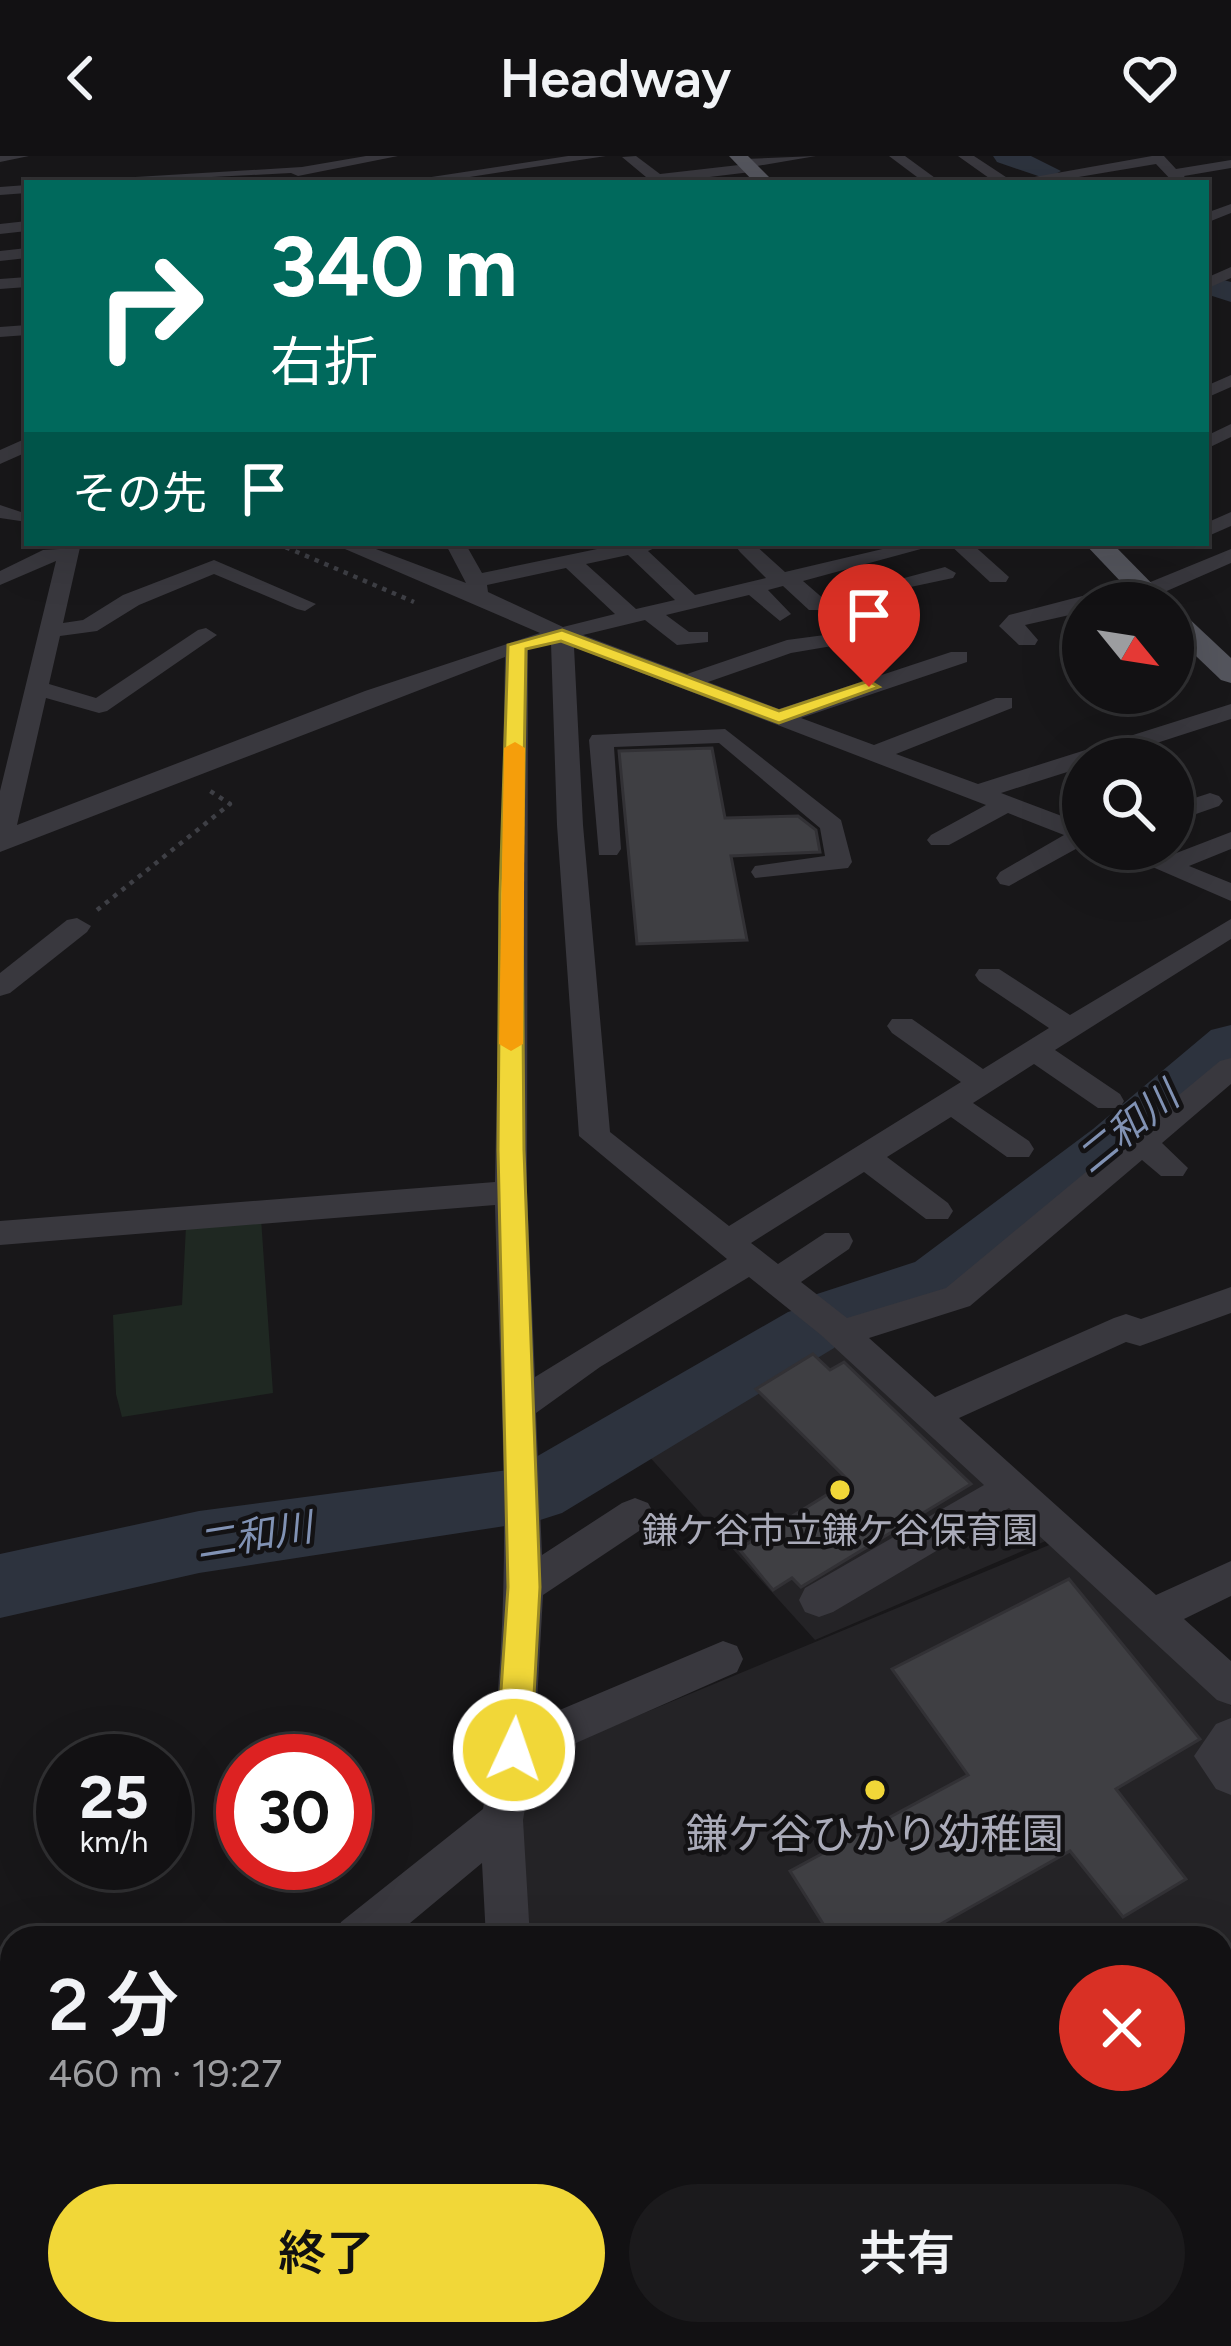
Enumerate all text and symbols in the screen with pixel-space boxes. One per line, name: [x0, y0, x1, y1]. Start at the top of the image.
icon: back: [48, 45, 114, 111]
icon: heart: [1117, 45, 1183, 111]
text: Headway: [500, 46, 731, 111]
text: 340 m: [270, 216, 518, 317]
icon: right: [72, 228, 228, 384]
text: 右折: [270, 330, 378, 395]
icon: arrive: [231, 456, 297, 522]
text: その先: [72, 466, 207, 520]
pin: [818, 564, 920, 687]
icon: arrive: [836, 582, 902, 648]
north arrow: [1062, 582, 1194, 714]
map controls: [1062, 582, 1194, 870]
button: search: [1062, 738, 1194, 870]
water label: 二和川: [1067, 1070, 1191, 1182]
marker: 鎌ケ谷市立鎌ケ谷保育園: [827, 1477, 853, 1503]
water label: 二和川: [193, 1503, 319, 1568]
place label: 鎌ケ谷市立鎌ケ谷保育園: [642, 1509, 1038, 1552]
position arrow: [451, 1687, 577, 1813]
speed limit sign: 30: [216, 1734, 372, 1890]
text: 25: [79, 1761, 149, 1833]
marker: 鎌ケ谷ひかり幼稚園: [862, 1777, 888, 1803]
place label: 鎌ケ谷ひかり幼稚園: [686, 1809, 1064, 1860]
text: km/h: [80, 1823, 148, 1860]
text: 2 分: [48, 1962, 178, 2048]
button: close: [1059, 1965, 1185, 2091]
text: 460 m · 19:27: [48, 2050, 282, 2097]
button: 終了: [48, 2184, 605, 2322]
button: 共有: [629, 2184, 1185, 2322]

